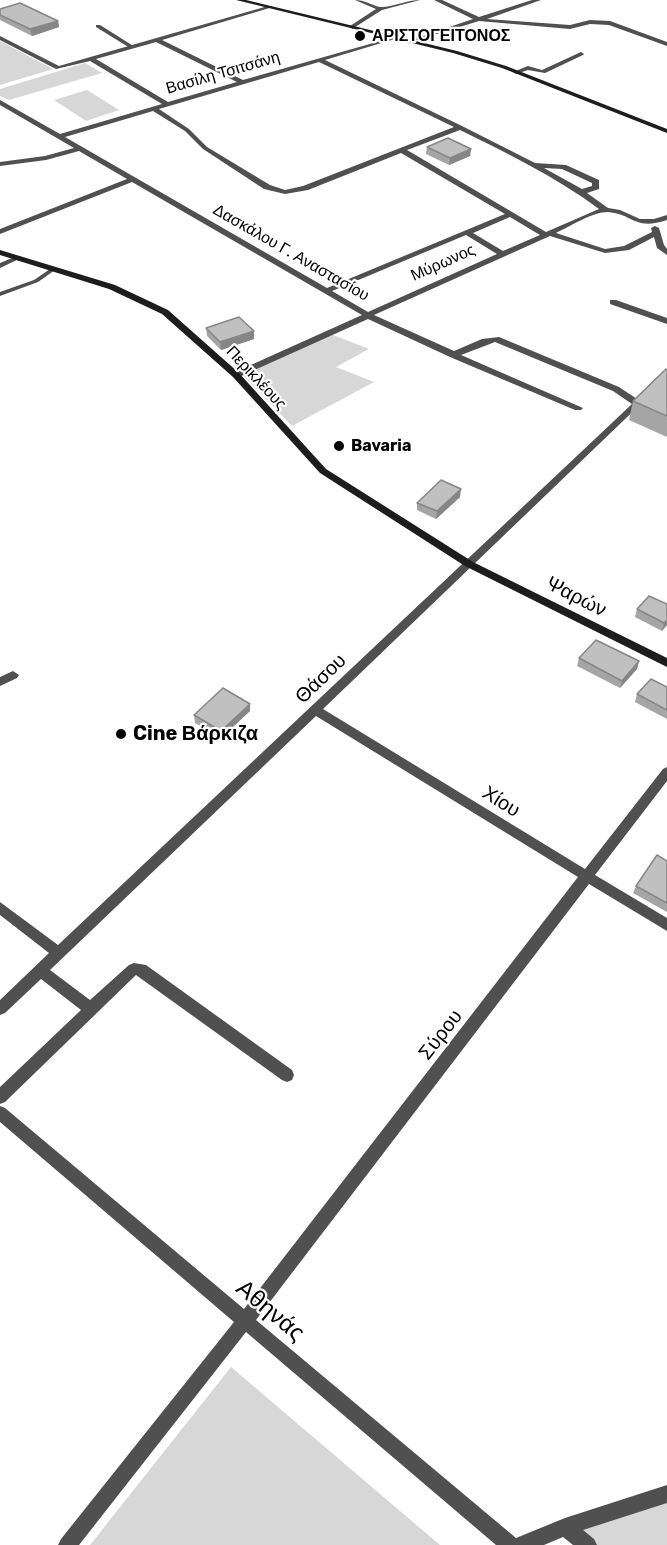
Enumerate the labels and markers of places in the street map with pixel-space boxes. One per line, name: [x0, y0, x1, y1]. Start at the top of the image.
place label: ΑΡΙΣΤΟΓΕΙΤΟΝΟΣ: [372, 26, 510, 46]
marker: ΑΡΙΣΤΟΓΕΙΤΟΝΟΣ: [353, 29, 367, 43]
place label: Bavaria: [351, 436, 411, 456]
marker: Bavaria: [332, 439, 346, 453]
place label: Cine Βάρκιζα: [133, 722, 258, 746]
marker: Cine Βάρκιζα: [114, 727, 128, 741]

